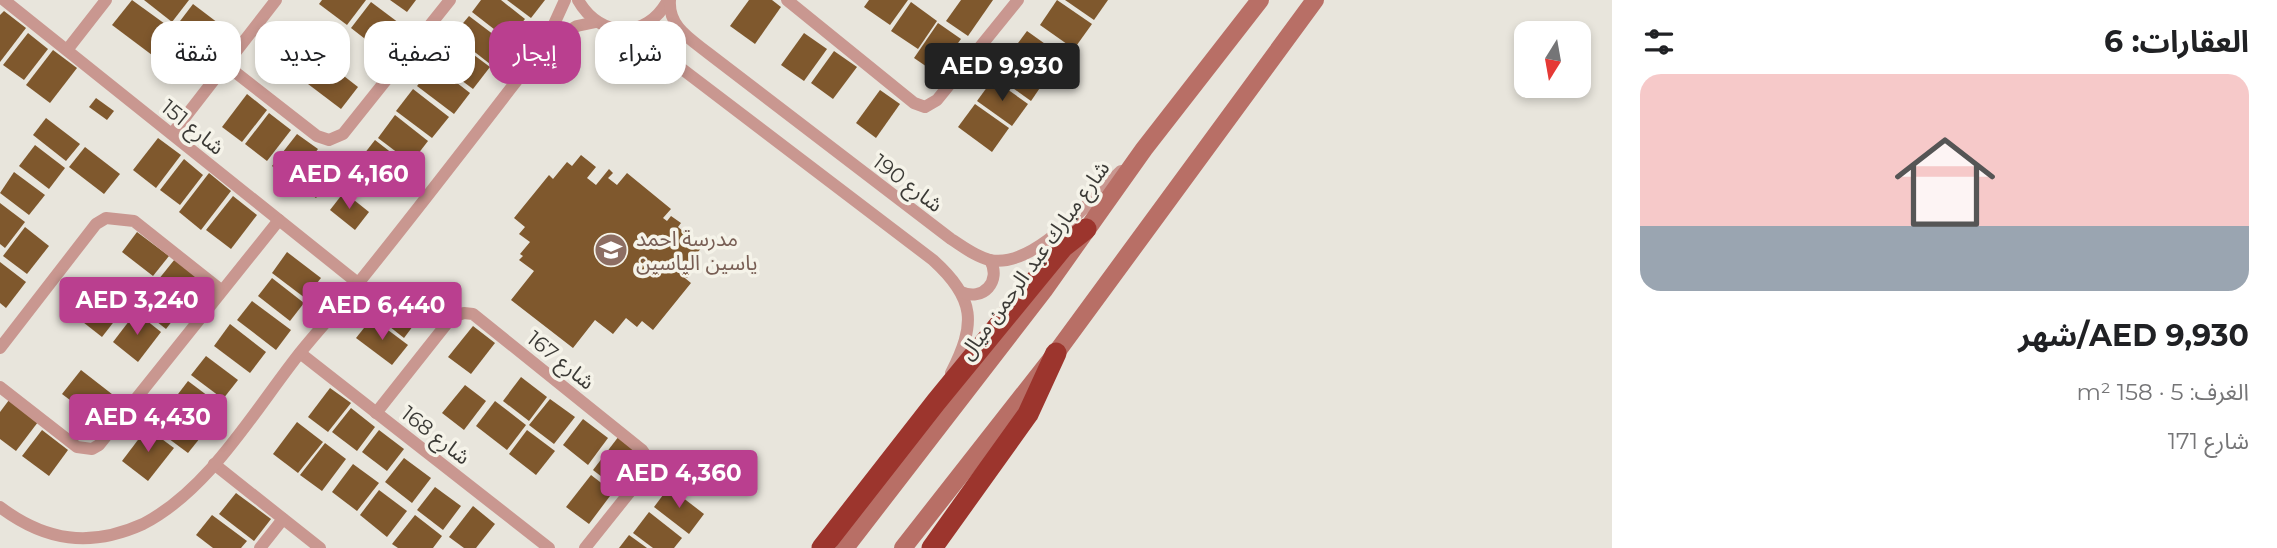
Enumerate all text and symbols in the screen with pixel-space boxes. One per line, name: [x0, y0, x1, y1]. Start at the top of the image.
chip: شقة: [151, 21, 241, 84]
chip: جديد: [255, 21, 350, 84]
chip: تصفية: [364, 21, 475, 84]
chip: إيجار: [489, 21, 581, 84]
chip: شراء: [595, 21, 686, 84]
north arrow: [1514, 21, 1591, 98]
map controls: [1514, 21, 1591, 98]
icon: filters: [1640, 23, 1678, 61]
text: العقارات: 6: [2104, 23, 2249, 60]
pin: AED 9,930: [922, 43, 1082, 103]
text: AED 9,930: [941, 52, 1063, 80]
street label: شارع 151: [155, 94, 229, 162]
icon: home: [1882, 119, 2008, 245]
street label: شارع 190: [866, 149, 948, 220]
pin: AED 4,160: [269, 152, 429, 211]
street label: شارع مبارك عبد الرحمن ميال: [954, 156, 1117, 366]
text: AED 4,160: [289, 160, 409, 188]
place label: مدرسة احمد ياسين الياسين: [636, 226, 758, 275]
school or university icon: مدرسة احمد ياسين الياسين: [592, 231, 630, 269]
pin: AED 3,240: [57, 278, 217, 337]
pin: AED 6,440: [302, 282, 462, 342]
text: AED 3,240: [75, 286, 199, 314]
text: AED 6,440: [319, 291, 445, 319]
text: AED 9,930/شهر: [2018, 317, 2249, 354]
street label: شارع 167: [521, 325, 600, 397]
text: الغرف: 5 · 158 m²: [2076, 378, 2249, 406]
pin: AED 4,430: [68, 394, 228, 454]
street label: شارع 168: [395, 400, 475, 472]
text: AED 4,430: [85, 403, 211, 431]
text: شارع 171: [2168, 427, 2249, 455]
pin: AED 4,360: [599, 450, 759, 510]
text: AED 4,360: [616, 459, 742, 487]

